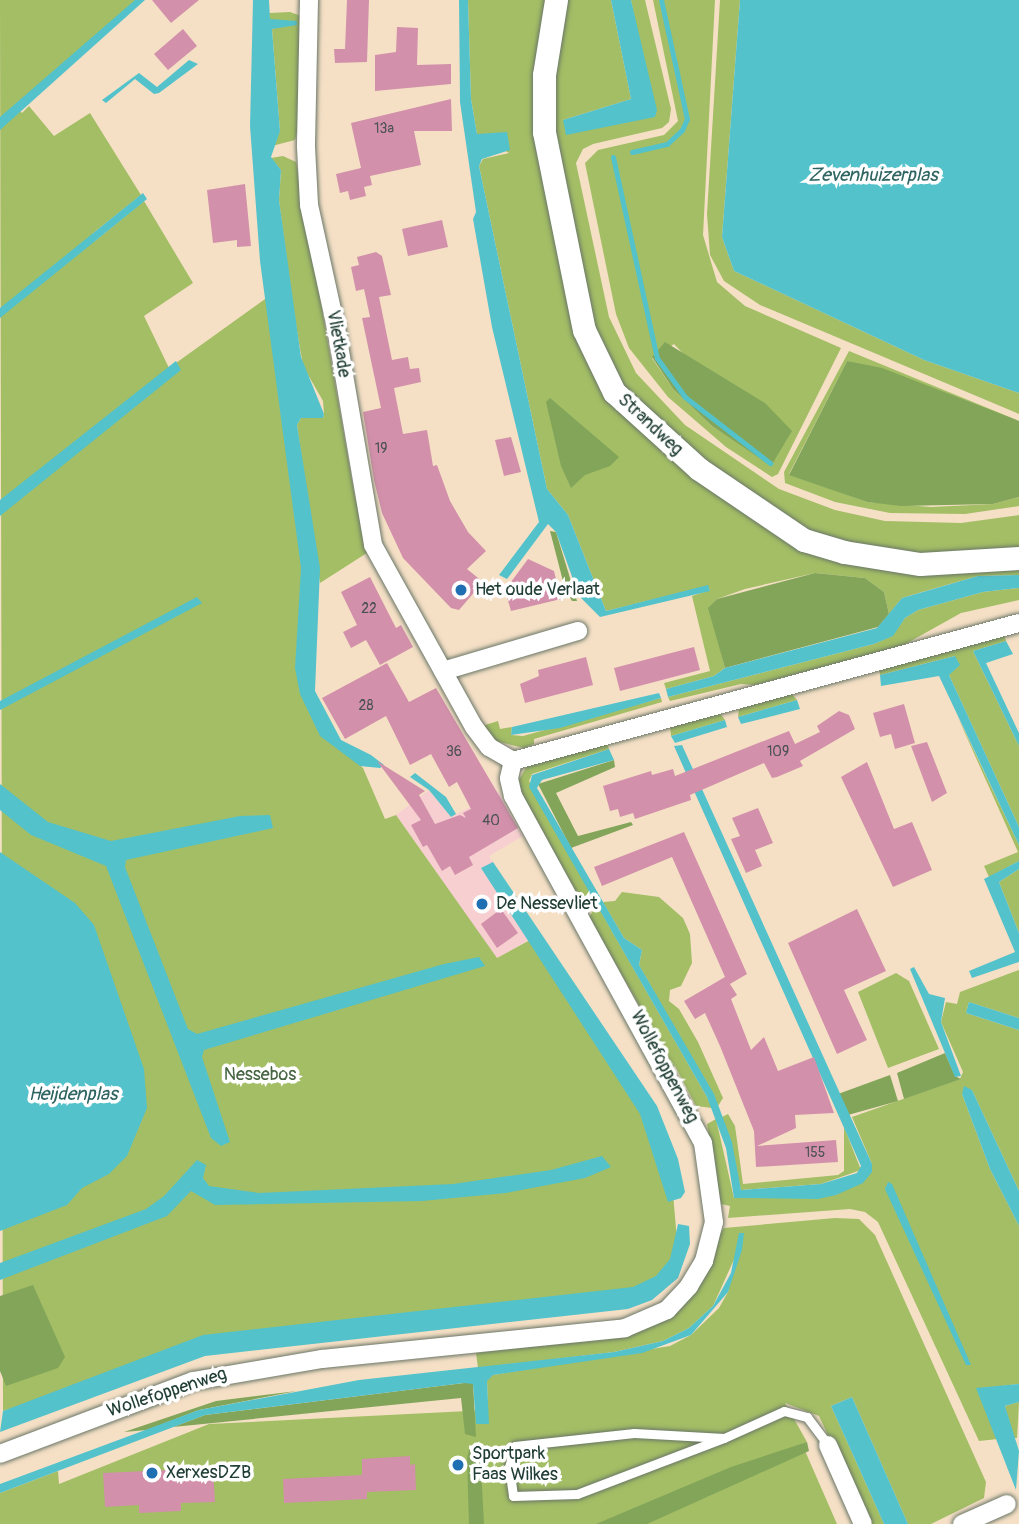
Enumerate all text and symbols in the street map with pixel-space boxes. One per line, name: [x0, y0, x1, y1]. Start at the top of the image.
house number: 13a: [374, 121, 394, 137]
water label: Zevenhuizerplas: [808, 165, 938, 187]
street label: Vlietkade: [321, 309, 355, 379]
street label: Strandweg: [613, 389, 687, 461]
house number: 19: [375, 441, 387, 457]
place label: Het oude Verlaat: [475, 579, 600, 601]
marker: Het oude Verlaat: [453, 582, 469, 598]
house number: 22: [361, 601, 377, 617]
house number: 28: [359, 698, 373, 714]
house number: 36: [446, 744, 462, 760]
house number: 109: [767, 744, 789, 760]
house number: 40: [482, 813, 500, 829]
place label: De Nessevliet: [496, 893, 598, 915]
marker: De Nessevliet: [474, 896, 490, 912]
street label: Wollefoppenweg: [625, 1007, 703, 1127]
park label: Nessebos: [224, 1064, 296, 1086]
water label: Heijdenplas: [29, 1084, 117, 1106]
house number: 155: [805, 1145, 825, 1161]
street label: Wollefoppenweg: [105, 1364, 229, 1422]
place label: Sportpark Faas Wilkes: [472, 1444, 558, 1486]
marker: Sportpark Faas Wilkes: [450, 1457, 466, 1473]
place label: XerxesDZB: [166, 1462, 251, 1484]
marker: XerxesDZB: [144, 1465, 160, 1481]

